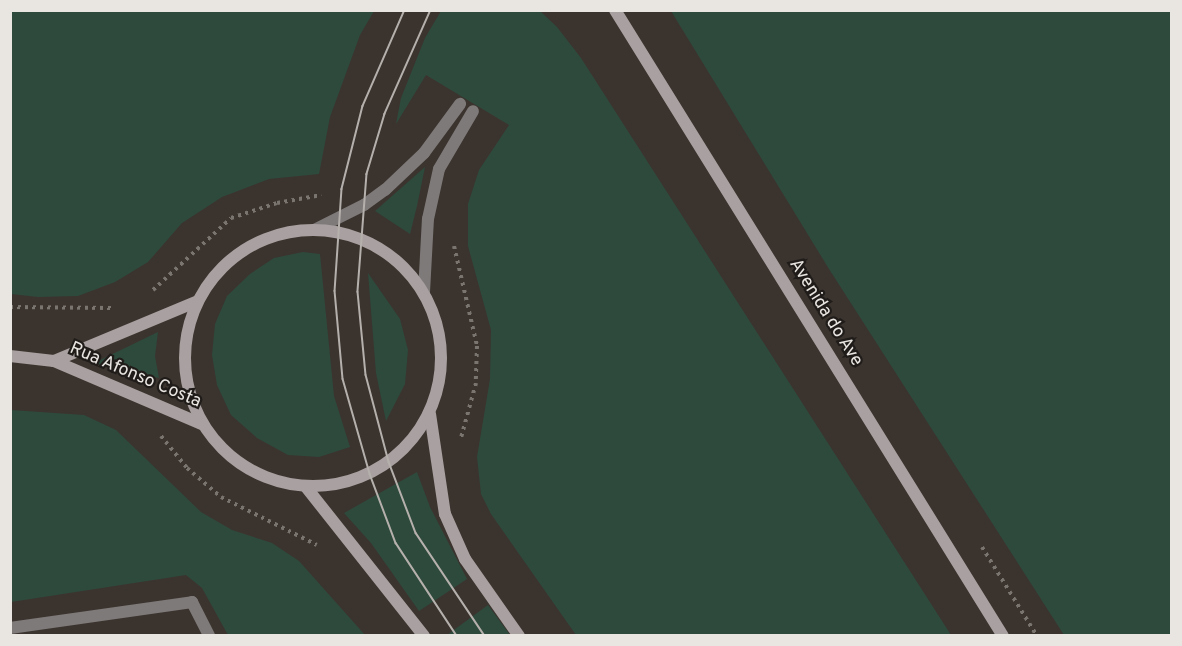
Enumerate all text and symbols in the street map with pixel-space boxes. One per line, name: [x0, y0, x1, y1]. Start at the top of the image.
street label: Avenida do Ave: [783, 255, 867, 371]
street label: Rua Afonso Costa: [66, 338, 204, 414]

